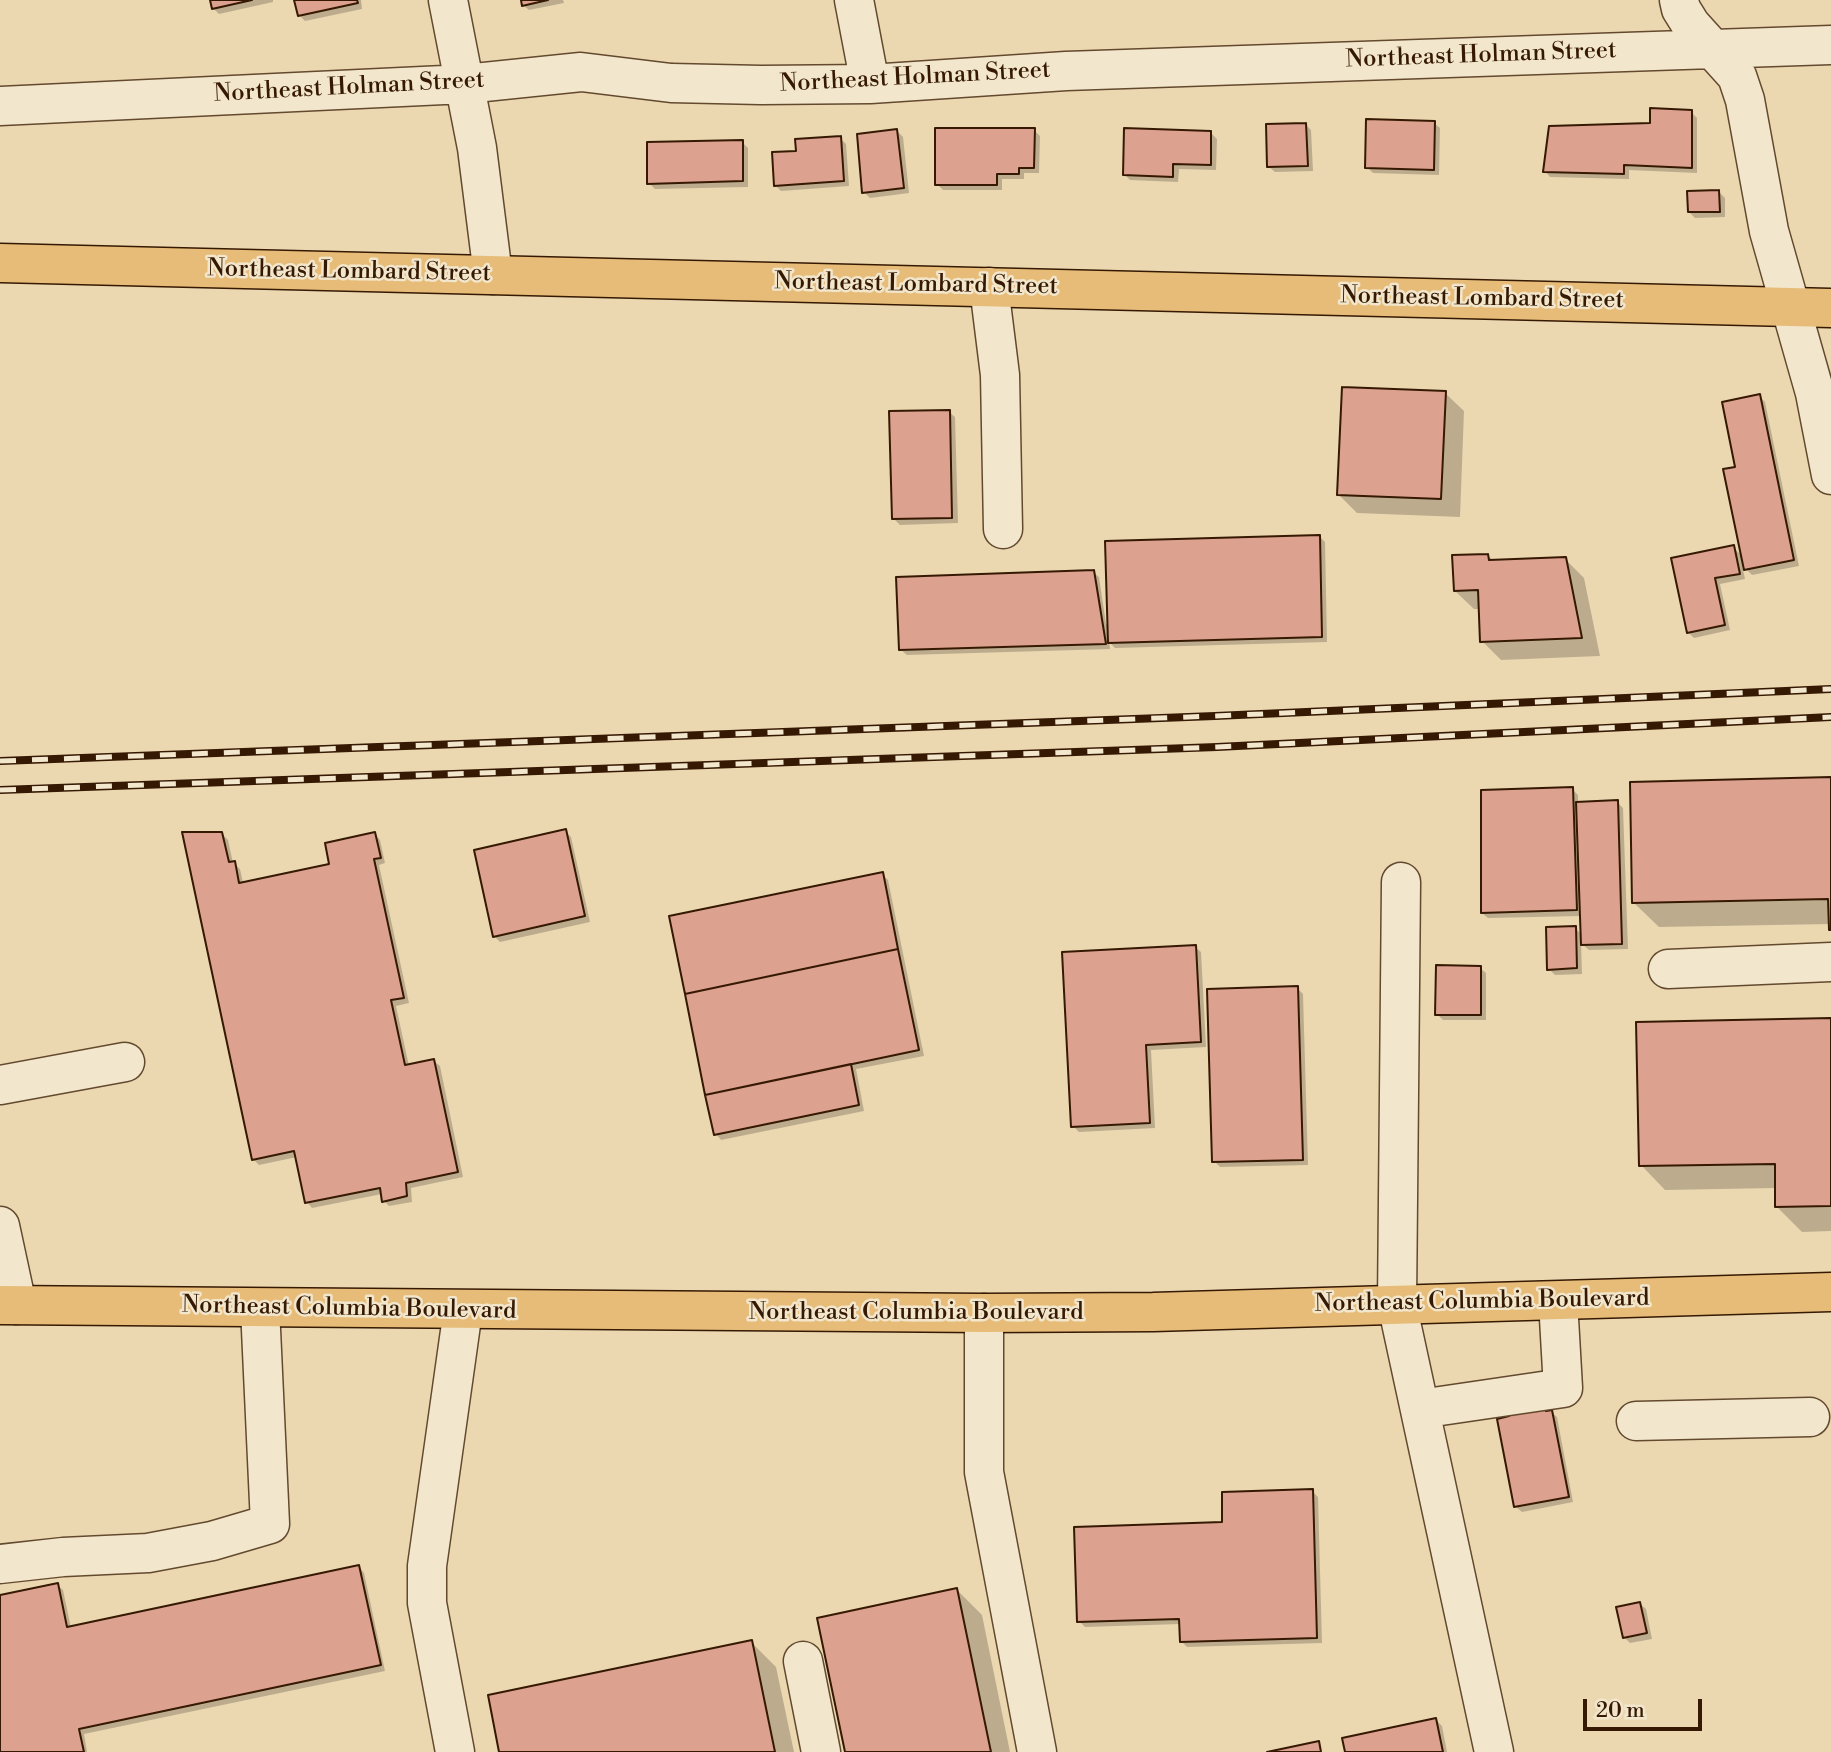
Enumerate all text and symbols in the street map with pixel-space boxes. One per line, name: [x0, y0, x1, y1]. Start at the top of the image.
street label: Northeast Holman Street: [1345, 37, 1617, 75]
street label: Northeast Holman Street: [779, 57, 1051, 99]
street label: Northeast Holman Street: [213, 67, 485, 109]
street label: Northeast Lombard Street: [207, 255, 491, 289]
street label: Northeast Lombard Street: [774, 268, 1058, 302]
street label: Northeast Lombard Street: [1340, 282, 1624, 316]
street label: Northeast Columbia Boulevard: [1314, 1285, 1650, 1319]
street label: Northeast Columbia Boulevard: [181, 1292, 517, 1326]
street label: Northeast Columbia Boulevard: [748, 1299, 1084, 1327]
scale bar: [1586, 1686, 1705, 1730]
text: 20 m: [1596, 1698, 1645, 1724]

